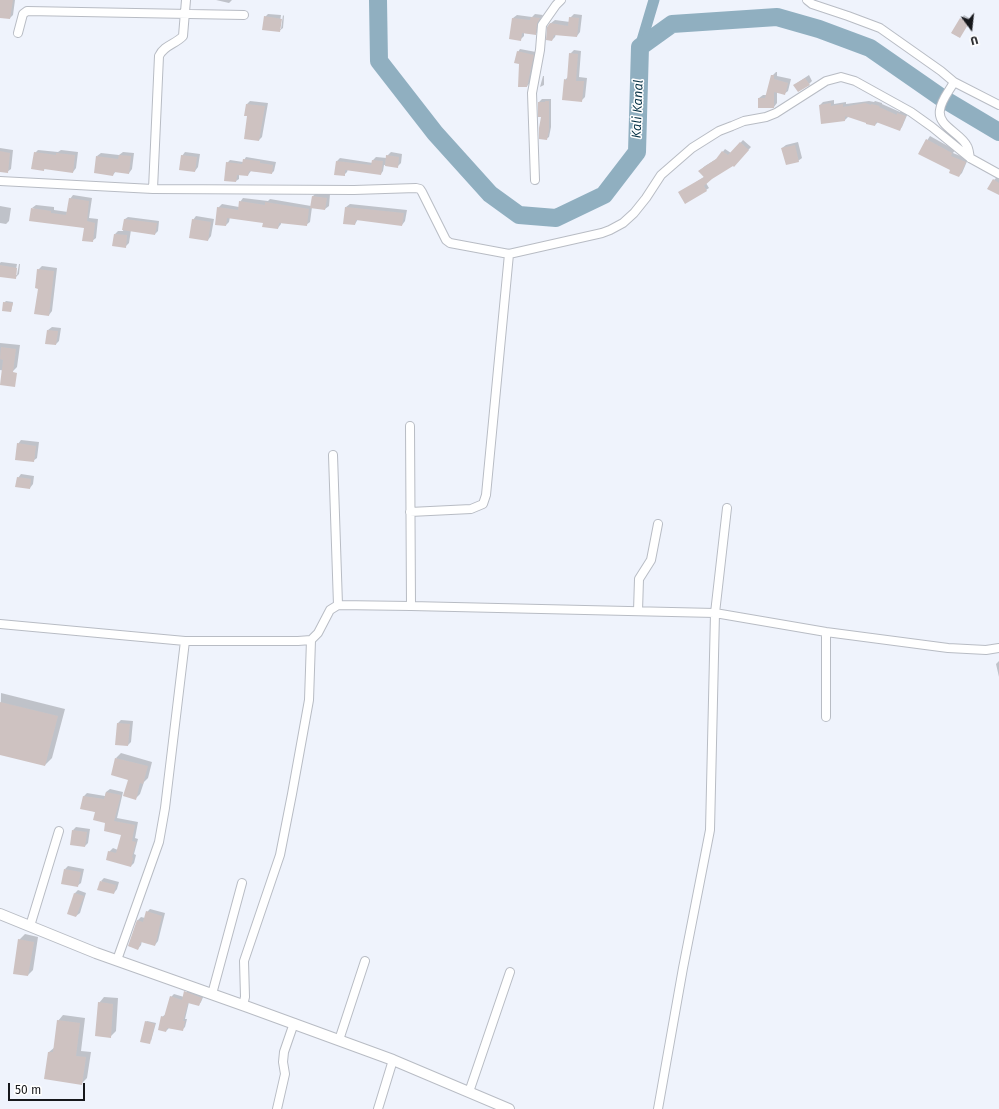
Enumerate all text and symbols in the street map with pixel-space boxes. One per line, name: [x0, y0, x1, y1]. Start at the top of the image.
north arrow: [951, 8, 991, 48]
text: U: [969, 33, 979, 47]
water label: Kali Kanal: [629, 79, 647, 139]
scale bar: [10, 1075, 87, 1101]
text: 50 m: [15, 1083, 41, 1097]

